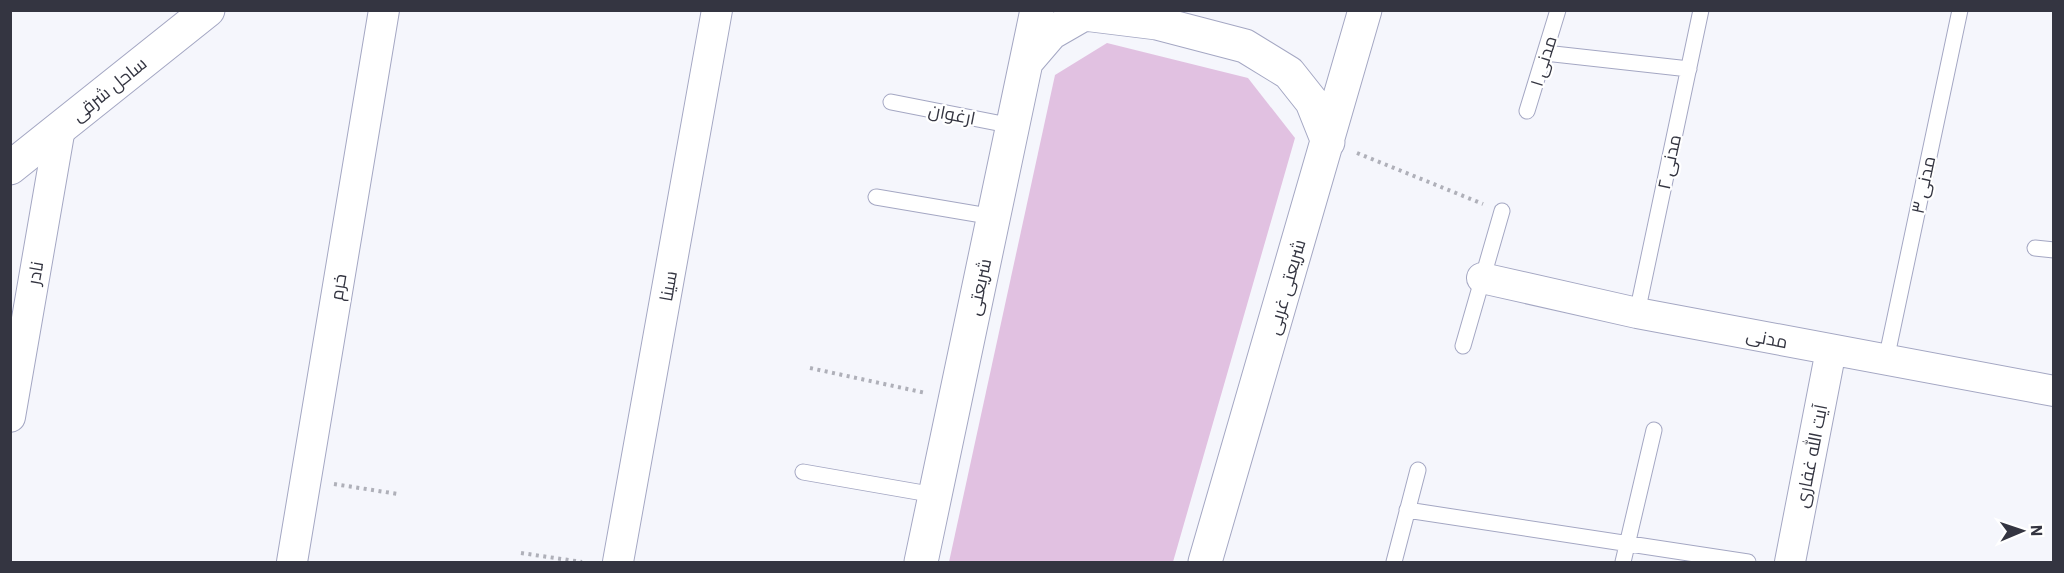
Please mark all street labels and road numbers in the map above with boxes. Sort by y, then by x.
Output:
street label: مدنی ۱ [1524,33,1562,89]
street label: ساحل شرقی [67,52,151,126]
street label: ارغوان [927,98,977,130]
street label: مدنی ۲ [1652,132,1686,192]
street label: مدنی ۳ [1906,154,1940,216]
street label: شریعتی غربی [1261,237,1311,337]
street label: شریعتی [962,257,996,317]
street label: نادر [21,259,48,288]
street label: سینا [654,269,682,303]
street label: خرم [325,272,352,302]
street label: مدنی [1744,323,1790,353]
street label: آیت الله غفاری [1790,402,1832,510]

